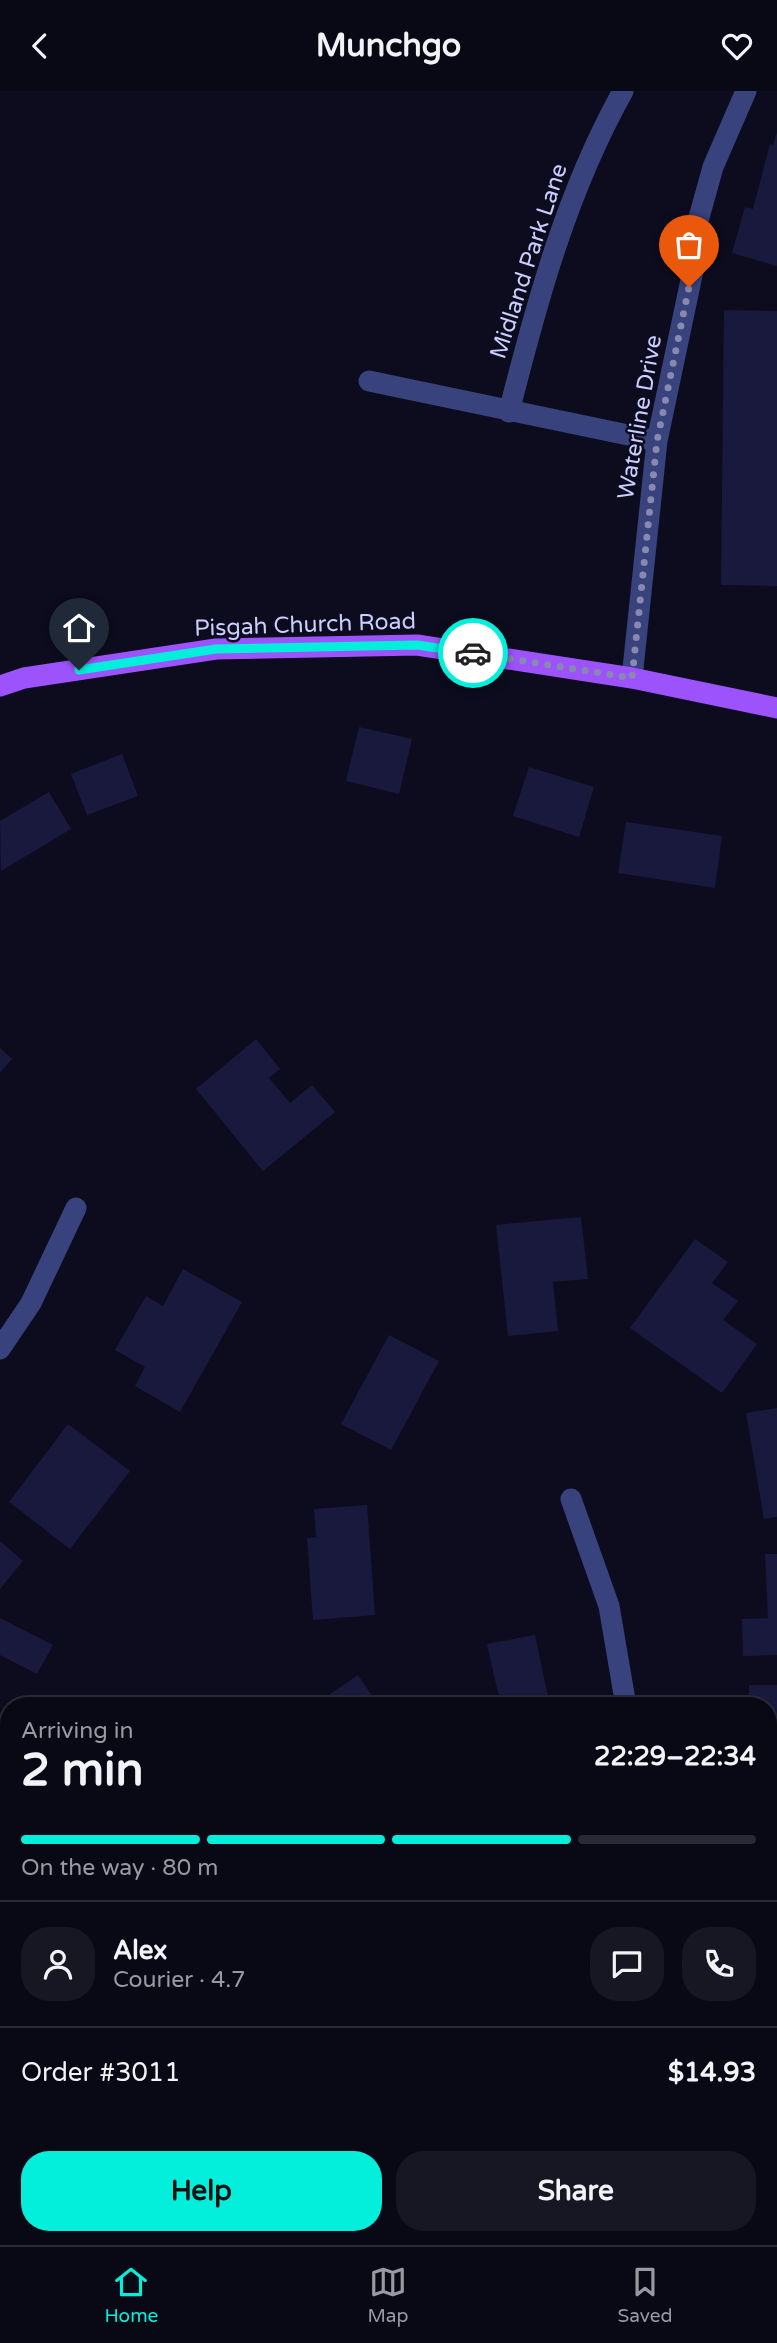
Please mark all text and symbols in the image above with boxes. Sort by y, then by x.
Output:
icon: back [21,27,59,65]
text: Munchgo [316,27,461,65]
icon: heart [718,27,756,65]
street label: Midland Park Lane [484,160,574,363]
pin [659,215,719,287]
icon: bag [670,226,708,264]
street label: Waterline Drive [612,333,668,502]
pin [49,598,109,670]
street label: Pisgah Church Road [194,607,416,643]
icon: home [60,609,98,647]
courier [438,618,508,688]
icon: car [454,634,492,672]
text: Arriving in [21,1717,134,1745]
text: 22:29–22:34 [594,1741,756,1772]
text: 2 min [21,1743,144,1798]
text: On the way · 80 m [21,1854,218,1882]
button: person [21,1927,95,2001]
button: chat [590,1927,664,2001]
button: phone [682,1927,756,2001]
text: Alex [113,1935,167,1966]
text: Courier · 4.7 [113,1966,246,1994]
text: Order #3011 [21,2057,181,2088]
text: $14.93 [668,2057,756,2088]
button: Help [21,2151,382,2231]
button: Share [396,2151,756,2231]
tab: Home [105,2263,158,2327]
tab: Map [367,2263,408,2327]
tab: Saved [618,2263,672,2327]

